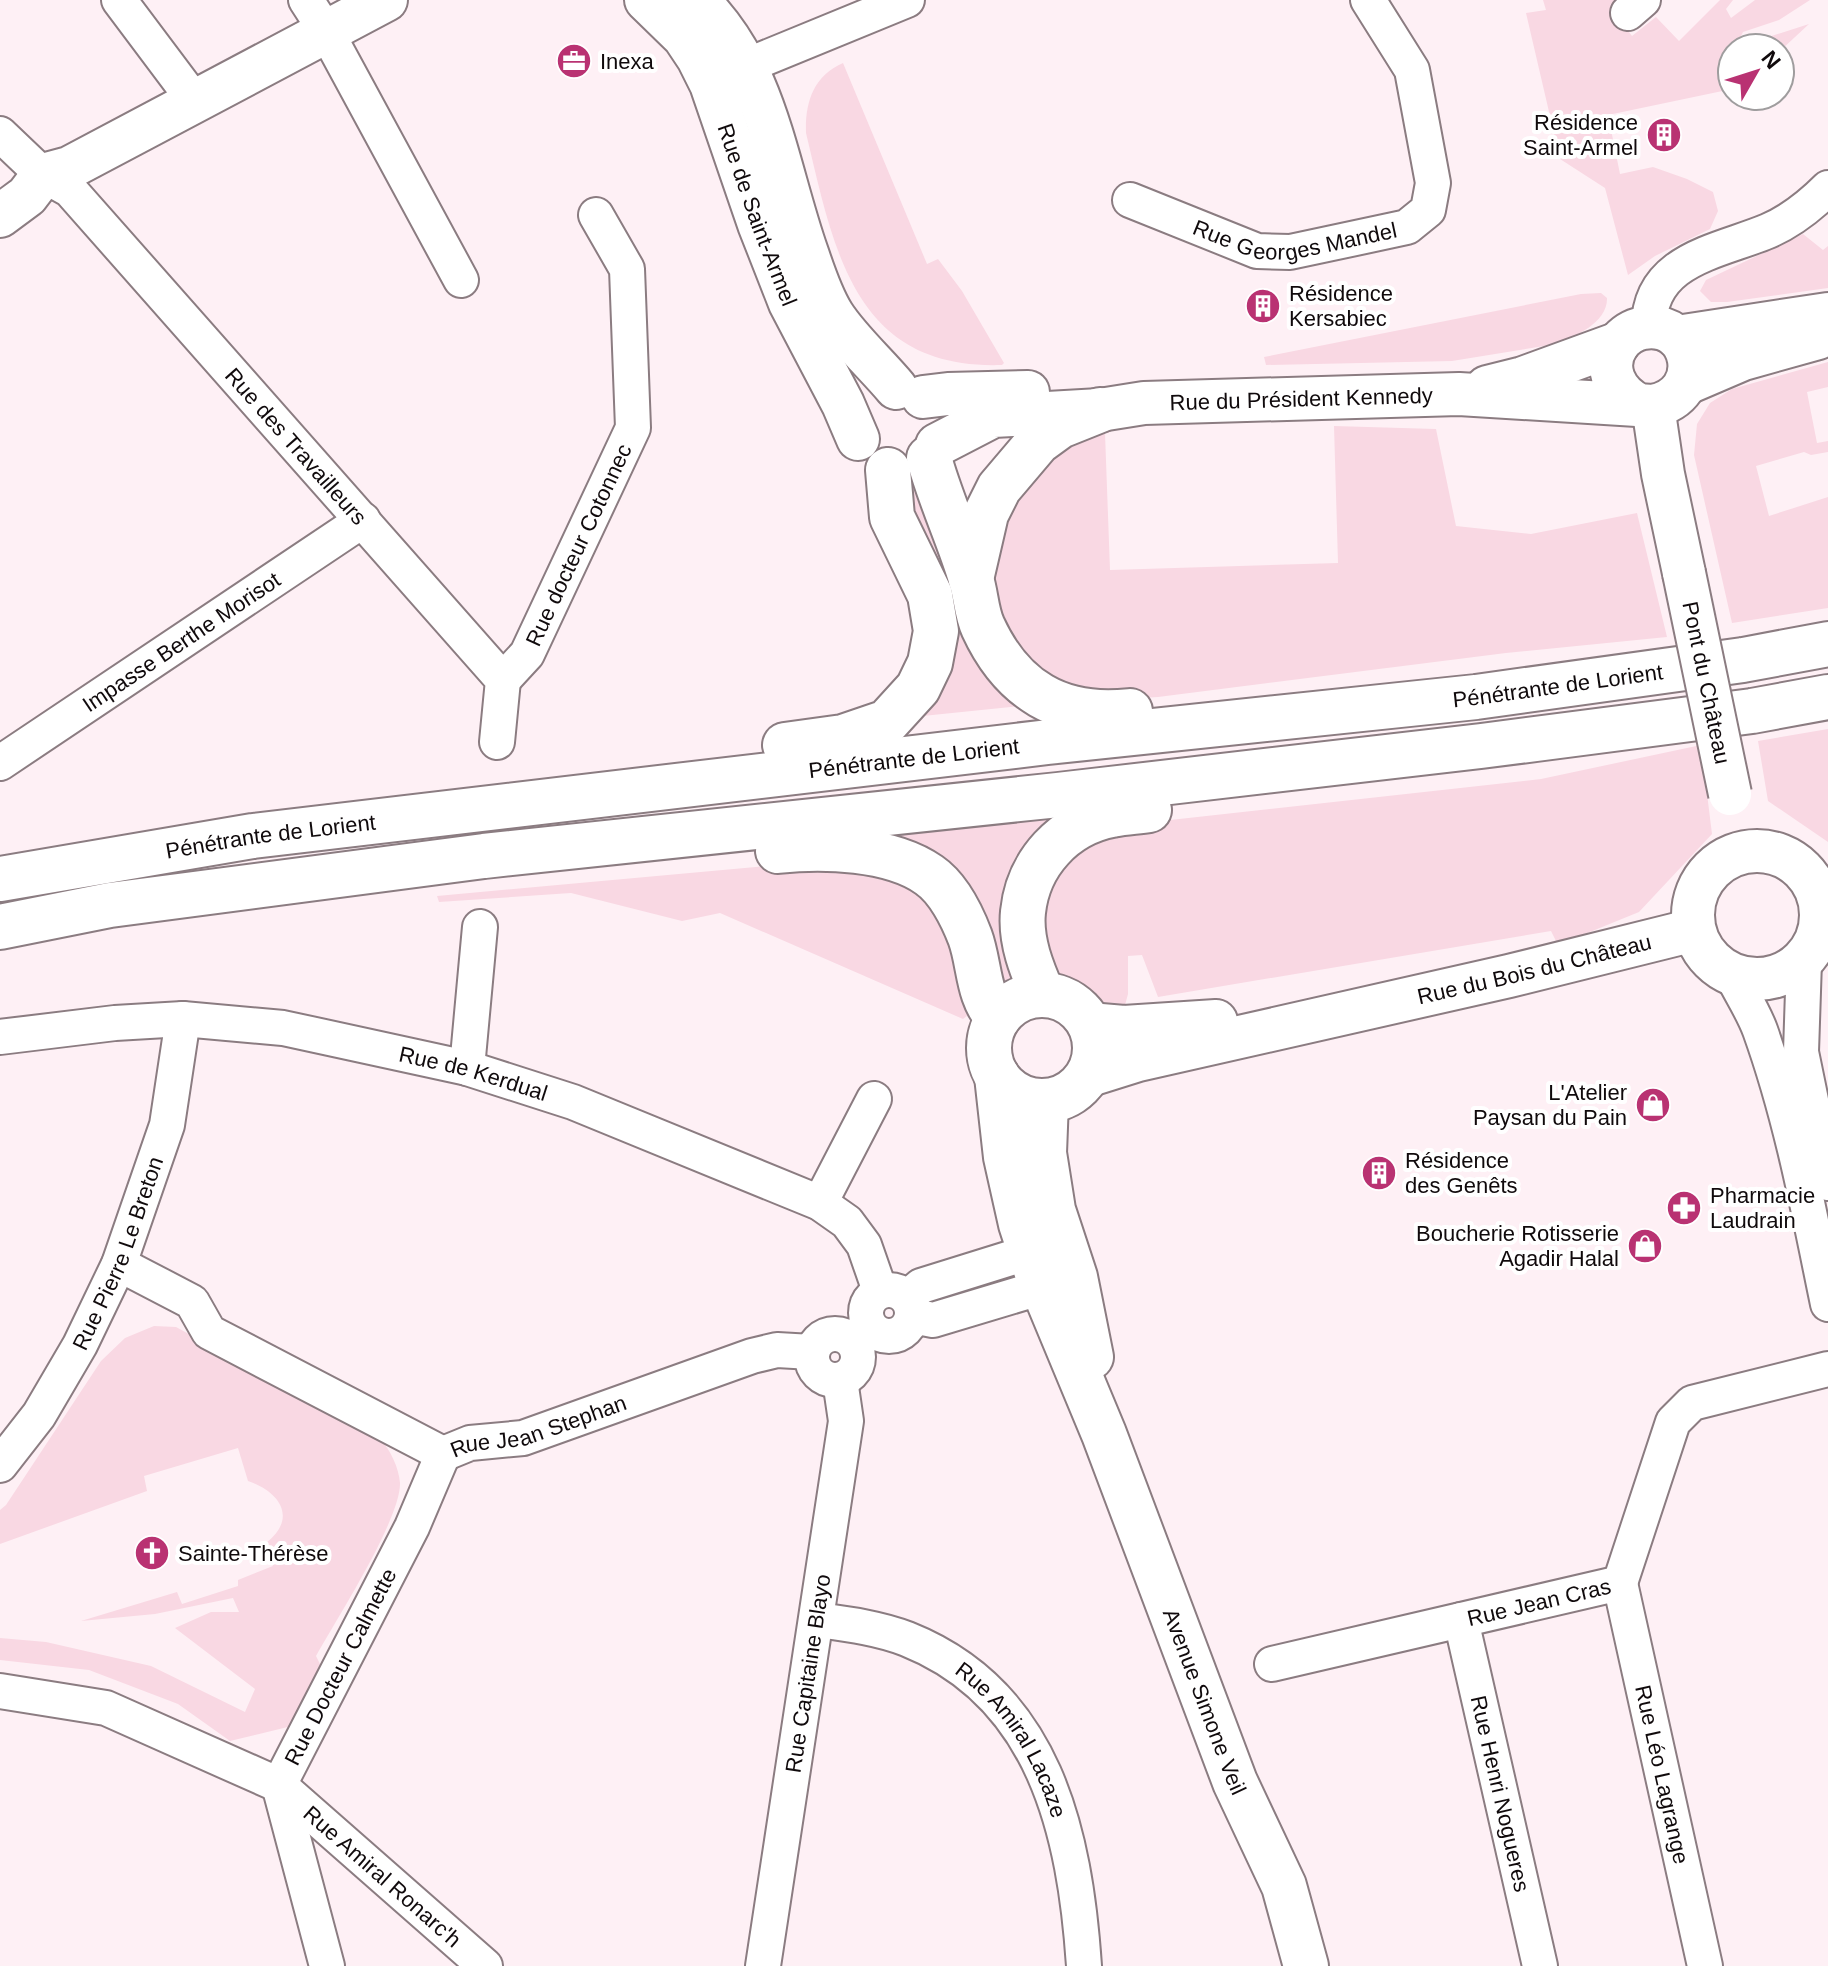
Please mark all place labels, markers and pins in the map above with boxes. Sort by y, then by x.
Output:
office icon: Inexa [555,42,593,80]
place label: Inexa [600,49,655,74]
place label: Résidence Saint-Armel [1523,110,1638,160]
building icon: Résidence Saint-Armel [1645,116,1683,154]
place label: Résidence Kersabiec [1289,281,1393,331]
building icon: Résidence Kersabiec [1244,287,1282,325]
place label: L'Atelier Paysan du Pain [1473,1080,1627,1130]
shop icon: L'Atelier Paysan du Pain [1634,1086,1672,1124]
place label: Résidence des Genêts [1405,1148,1518,1198]
building icon: Résidence des Genêts [1360,1154,1398,1192]
place label: Pharmacie Laudrain [1710,1183,1815,1233]
pharmacy icon: Pharmacie Laudrain [1665,1189,1703,1227]
place label: Boucherie Rotisserie Agadir Halal [1416,1221,1619,1271]
shop icon: Boucherie Rotisserie Agadir Halal [1626,1227,1664,1265]
church icon: Sainte-Thérèse [133,1534,171,1572]
place label: Sainte-Thérèse [178,1541,328,1566]

